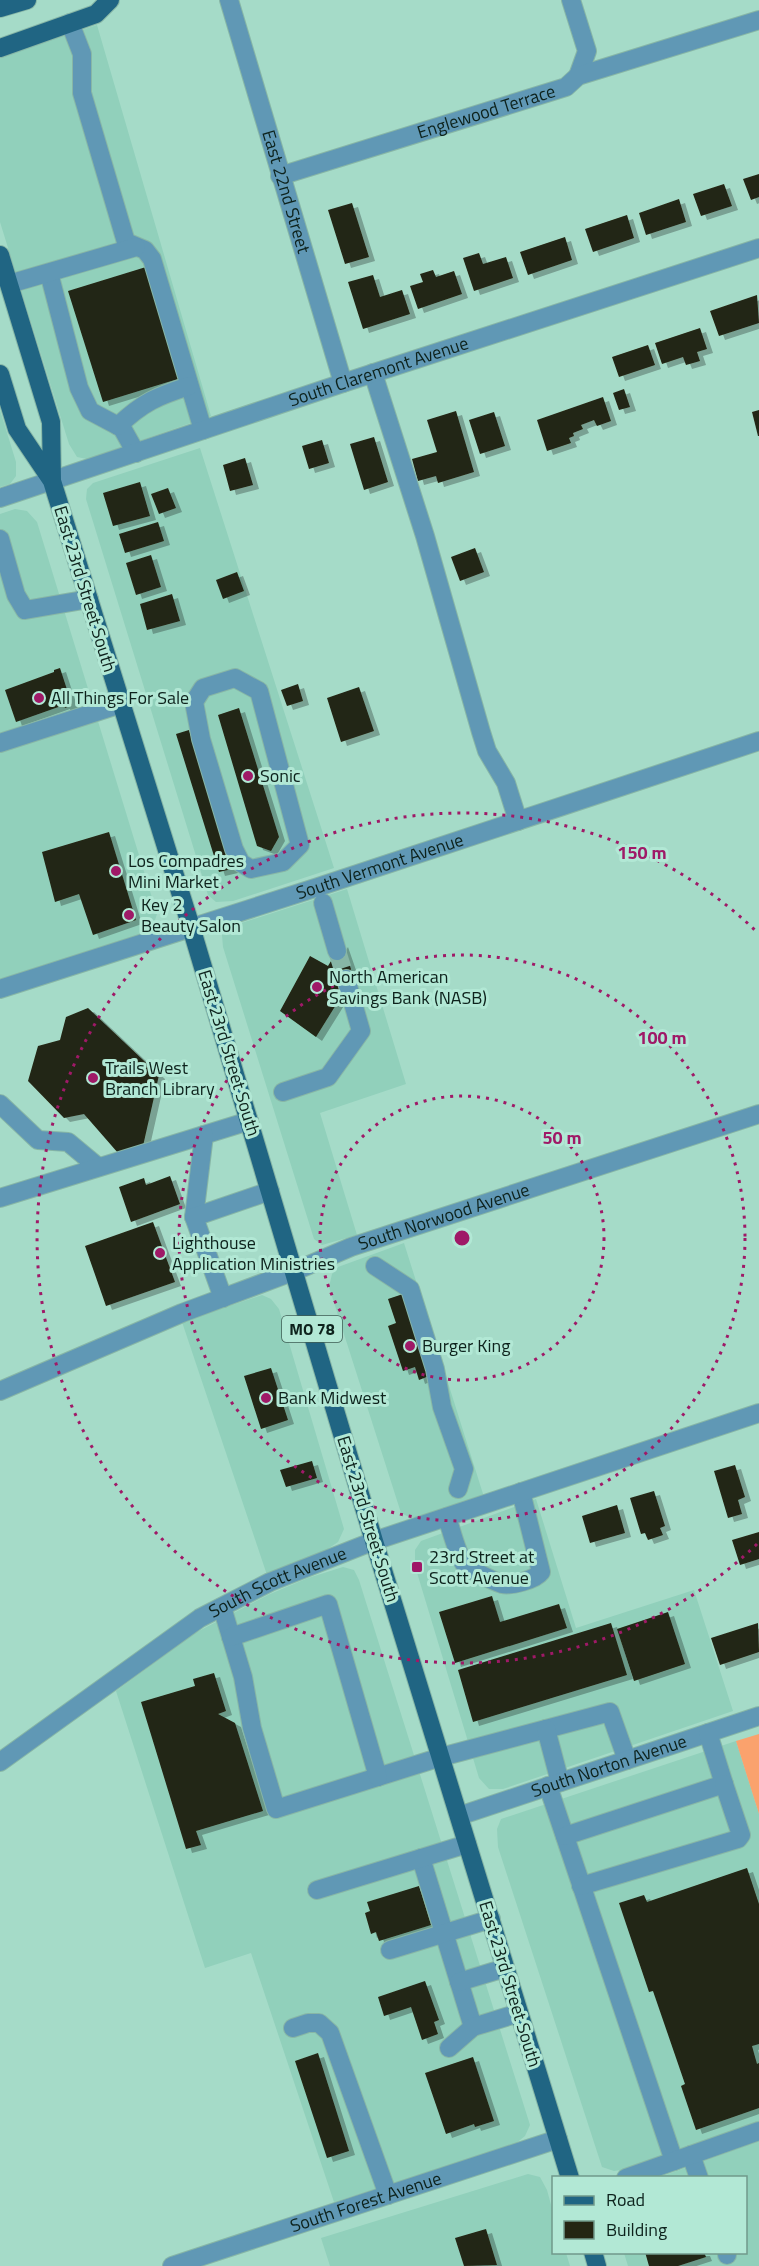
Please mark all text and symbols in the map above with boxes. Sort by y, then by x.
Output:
street label: Englewood Terrace [414,77,559,146]
street label: East 22nd Street [255,127,318,257]
street label: South Claremont Avenue [285,329,472,413]
street label: East 23rd Street South [47,502,124,675]
place label: All Things For Sale [51,684,189,711]
marker: All Things For Sale [32,691,46,705]
place label: Sonic [260,762,301,789]
marker: Sonic [241,769,255,783]
street label: South Vermont Avenue [292,826,467,906]
text: 150 m [617,839,667,866]
place label: Los Compadres Mini Market [128,847,244,895]
marker: Los Compadres Mini Market [109,864,123,878]
place label: Key 2 Beauty Salon [141,891,241,939]
marker: Key 2 Beauty Salon [122,908,136,922]
place label: North American Savings Bank (NASB) [329,963,487,1011]
street label: East 23rd Street South [191,966,268,1139]
marker: North American Savings Bank (NASB) [310,980,324,994]
text: 100 m [637,1024,687,1051]
place label: Trails West Branch Library [105,1054,215,1102]
marker: Trails West Branch Library [86,1071,100,1085]
text: 50 m [542,1124,582,1151]
street label: South Norwood Avenue [354,1176,533,1257]
centre of rings [452,1228,472,1248]
place label: Lighthouse Application Ministries [172,1229,335,1277]
marker: Lighthouse Application Ministries [153,1246,167,1260]
road number: MO 78 [282,1316,342,1342]
place label: Burger King [422,1332,510,1359]
marker: Burger King [403,1339,417,1353]
place label: Bank Midwest [278,1384,387,1411]
marker: Bank Midwest [259,1391,273,1405]
street label: East 23rd Street South [330,1432,407,1605]
street label: South Scott Avenue [204,1539,350,1624]
place label: 23rd Street at Scott Avenue [429,1543,535,1591]
marker: 23rd Street at Scott Avenue [410,1560,424,1574]
street label: South Norton Avenue [527,1727,690,1804]
street label: East 23rd Street South [472,1897,549,2070]
street label: South Forest Avenue [287,2164,445,2239]
legend [552,2176,747,2254]
text: Road [606,2186,645,2213]
text: Building [606,2216,667,2243]

